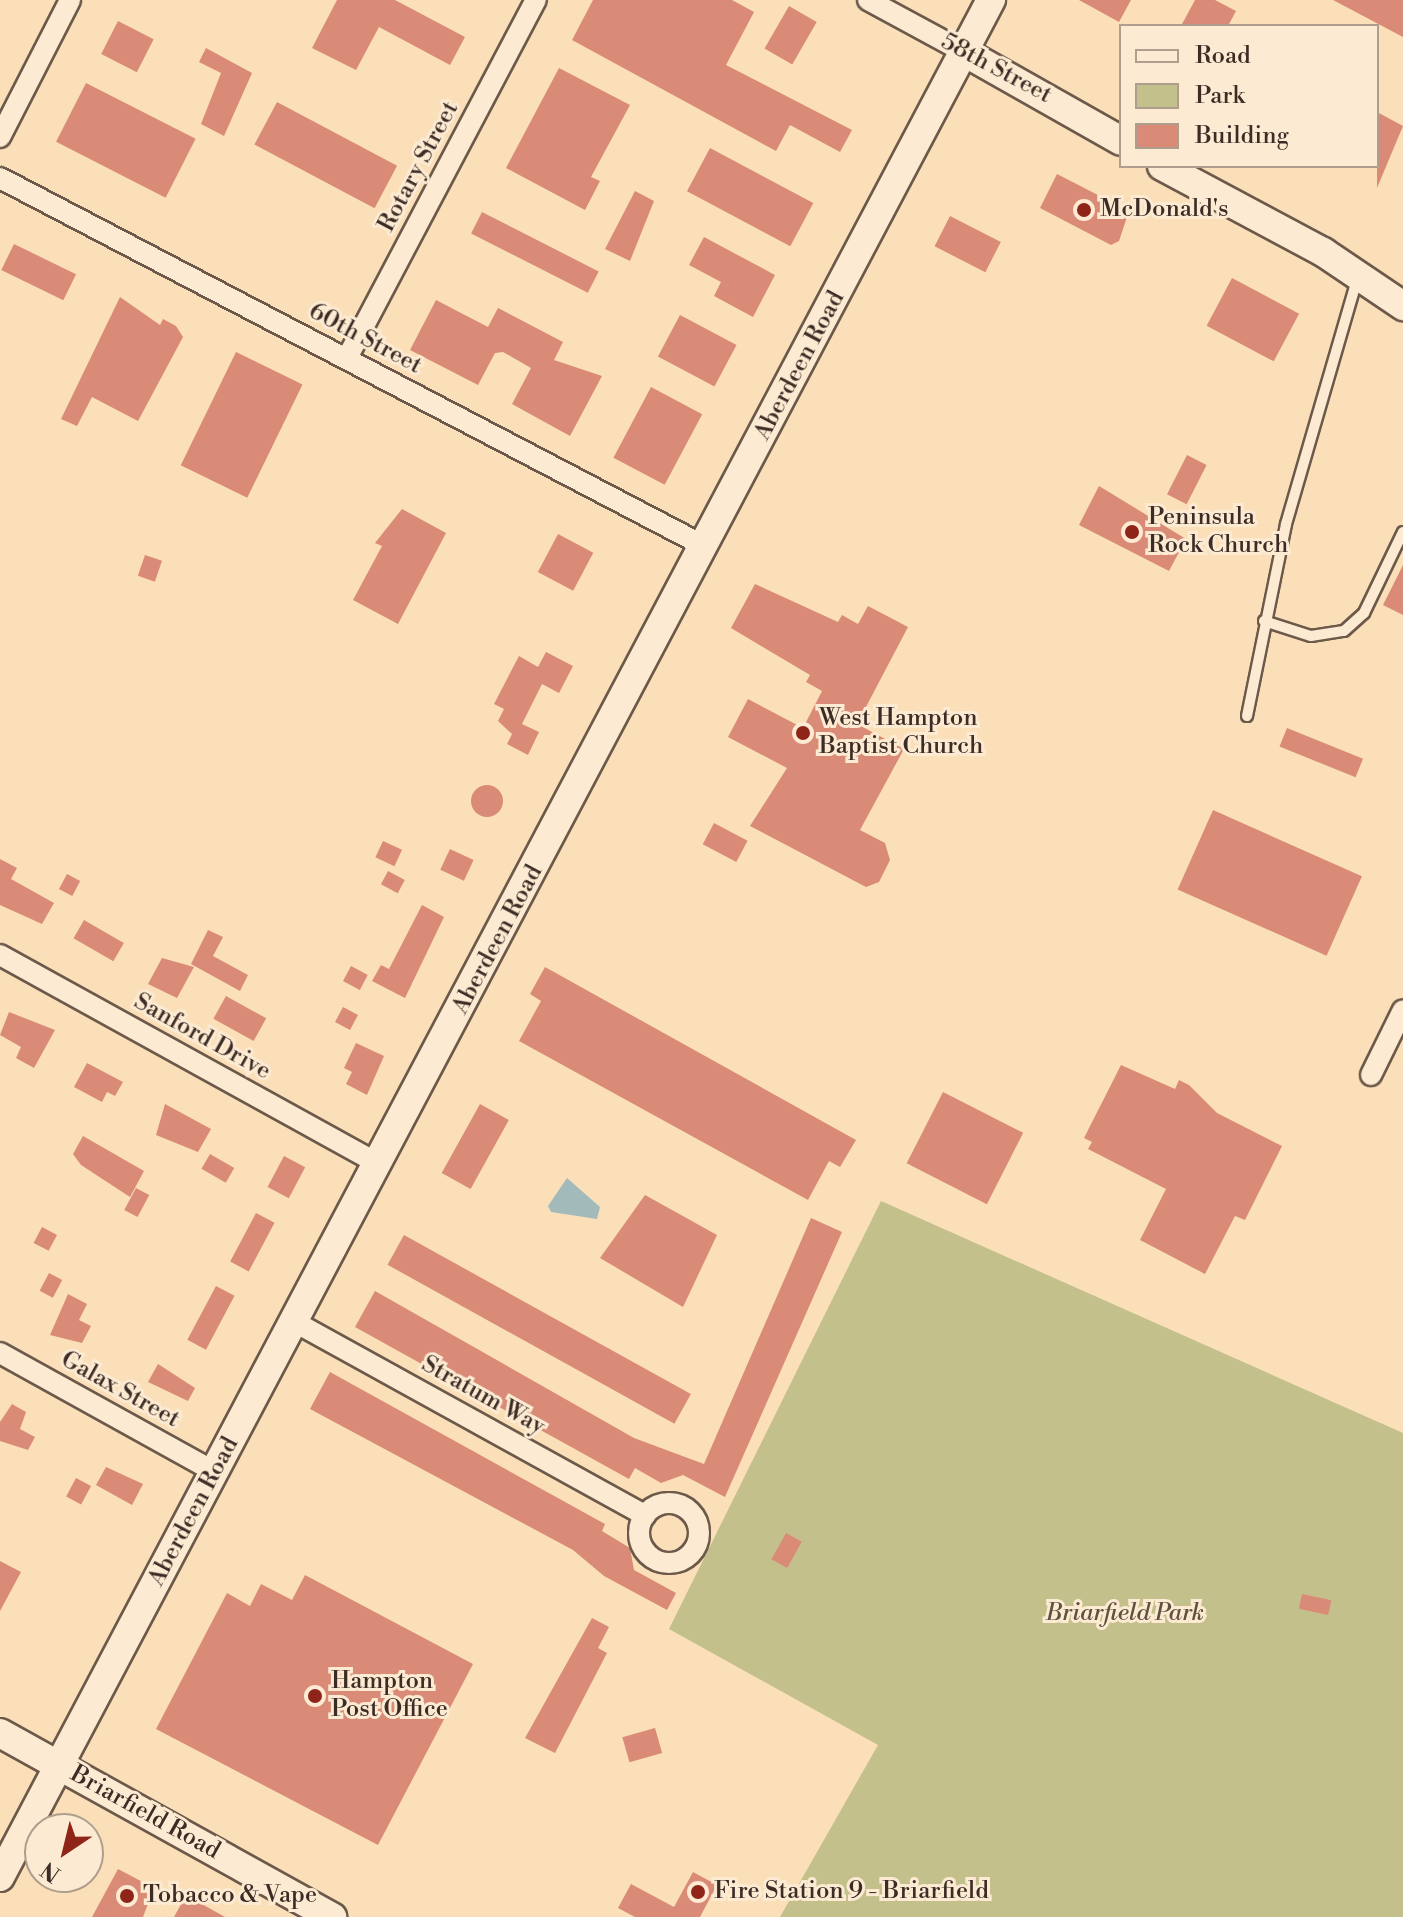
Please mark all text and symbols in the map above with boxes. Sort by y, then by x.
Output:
legend [1119,24,1379,168]
street label: 58th Street [936,28,1056,110]
text: Road [1195,41,1251,71]
text: Park [1195,81,1245,111]
street label: Rotary Street [373,97,465,237]
text: Building [1195,121,1289,151]
place label: McDonald's [1100,196,1229,224]
marker: McDonald's [1075,201,1093,219]
street label: Aberdeen Road [749,286,851,446]
street label: 60th Street [304,297,426,381]
place label: Peninsula Rock Church [1148,504,1288,560]
marker: Peninsula Rock Church [1123,523,1141,541]
place label: West Hampton Baptist Church [819,705,983,761]
marker: West Hampton Baptist Church [794,724,812,742]
street label: Aberdeen Road [447,860,549,1020]
street label: Sanford Drive [129,988,275,1086]
street label: Galax Street [56,1346,184,1434]
street label: Stratum Way [416,1350,550,1442]
street label: Aberdeen Road [143,1432,245,1592]
park label: Briarfield Park [1046,1600,1204,1628]
place label: Hampton Post Office [331,1668,448,1724]
marker: Hampton Post Office [306,1687,324,1705]
street label: Briarfield Road [65,1760,225,1866]
north arrow [24,1813,104,1893]
text: N [36,1855,66,1887]
place label: Fire Station 9 - Briarfield [714,1878,989,1906]
place label: Tobacco & Vape [143,1882,317,1910]
marker: Fire Station 9 - Briarfield [689,1883,707,1901]
marker: Tobacco & Vape [118,1887,136,1905]

